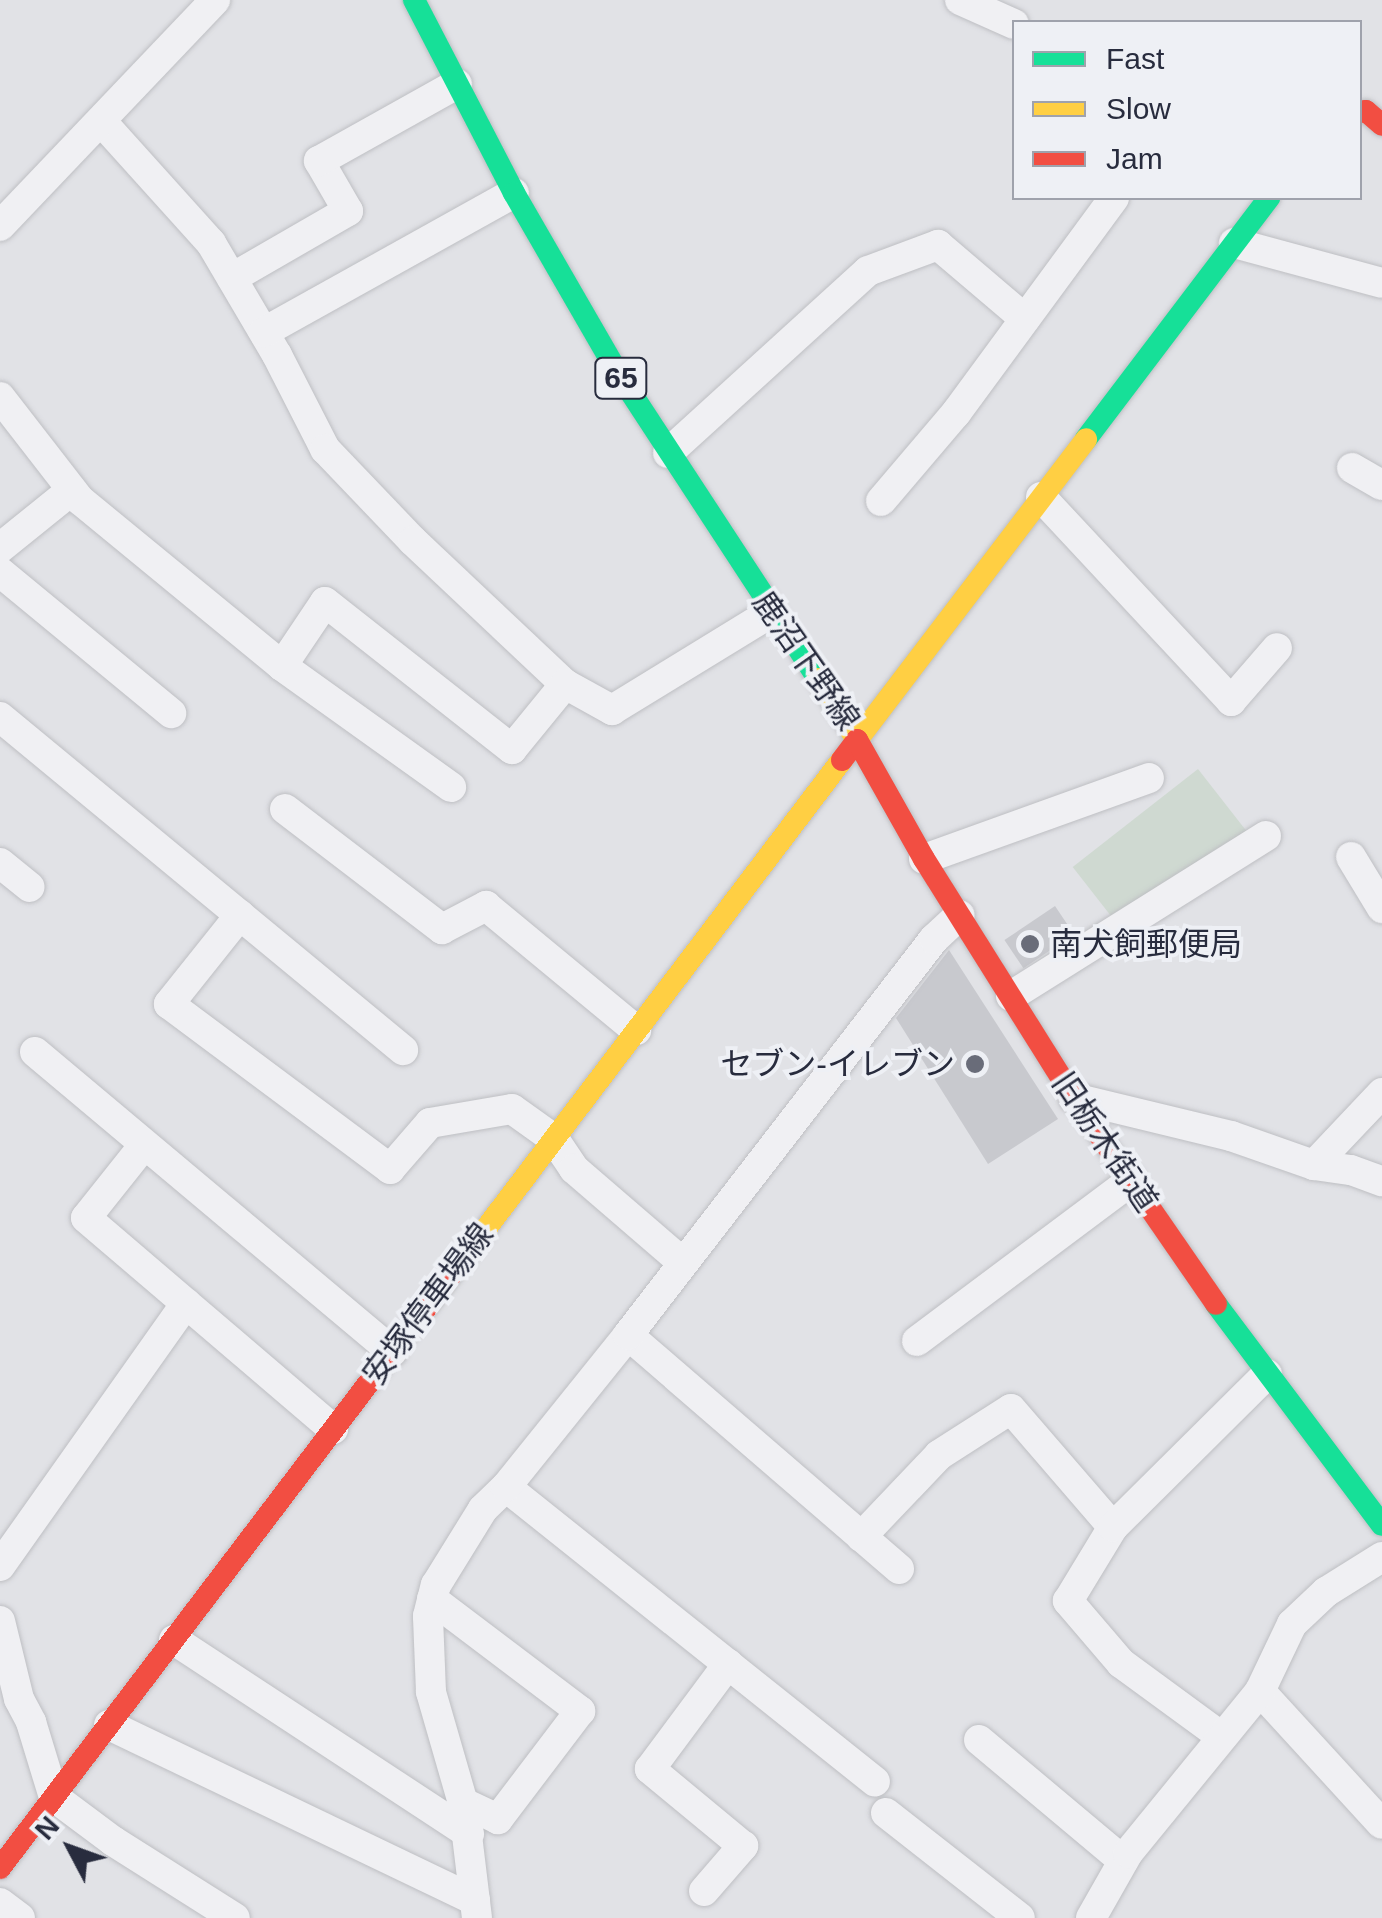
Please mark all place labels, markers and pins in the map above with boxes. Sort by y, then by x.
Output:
place label: 南犬飼郵便局 [1050,925,1242,963]
marker: 南犬飼郵便局 [1019,933,1041,955]
place label: セブン-イレブン [720,1045,955,1083]
marker: セブン-イレブン [964,1053,986,1075]

